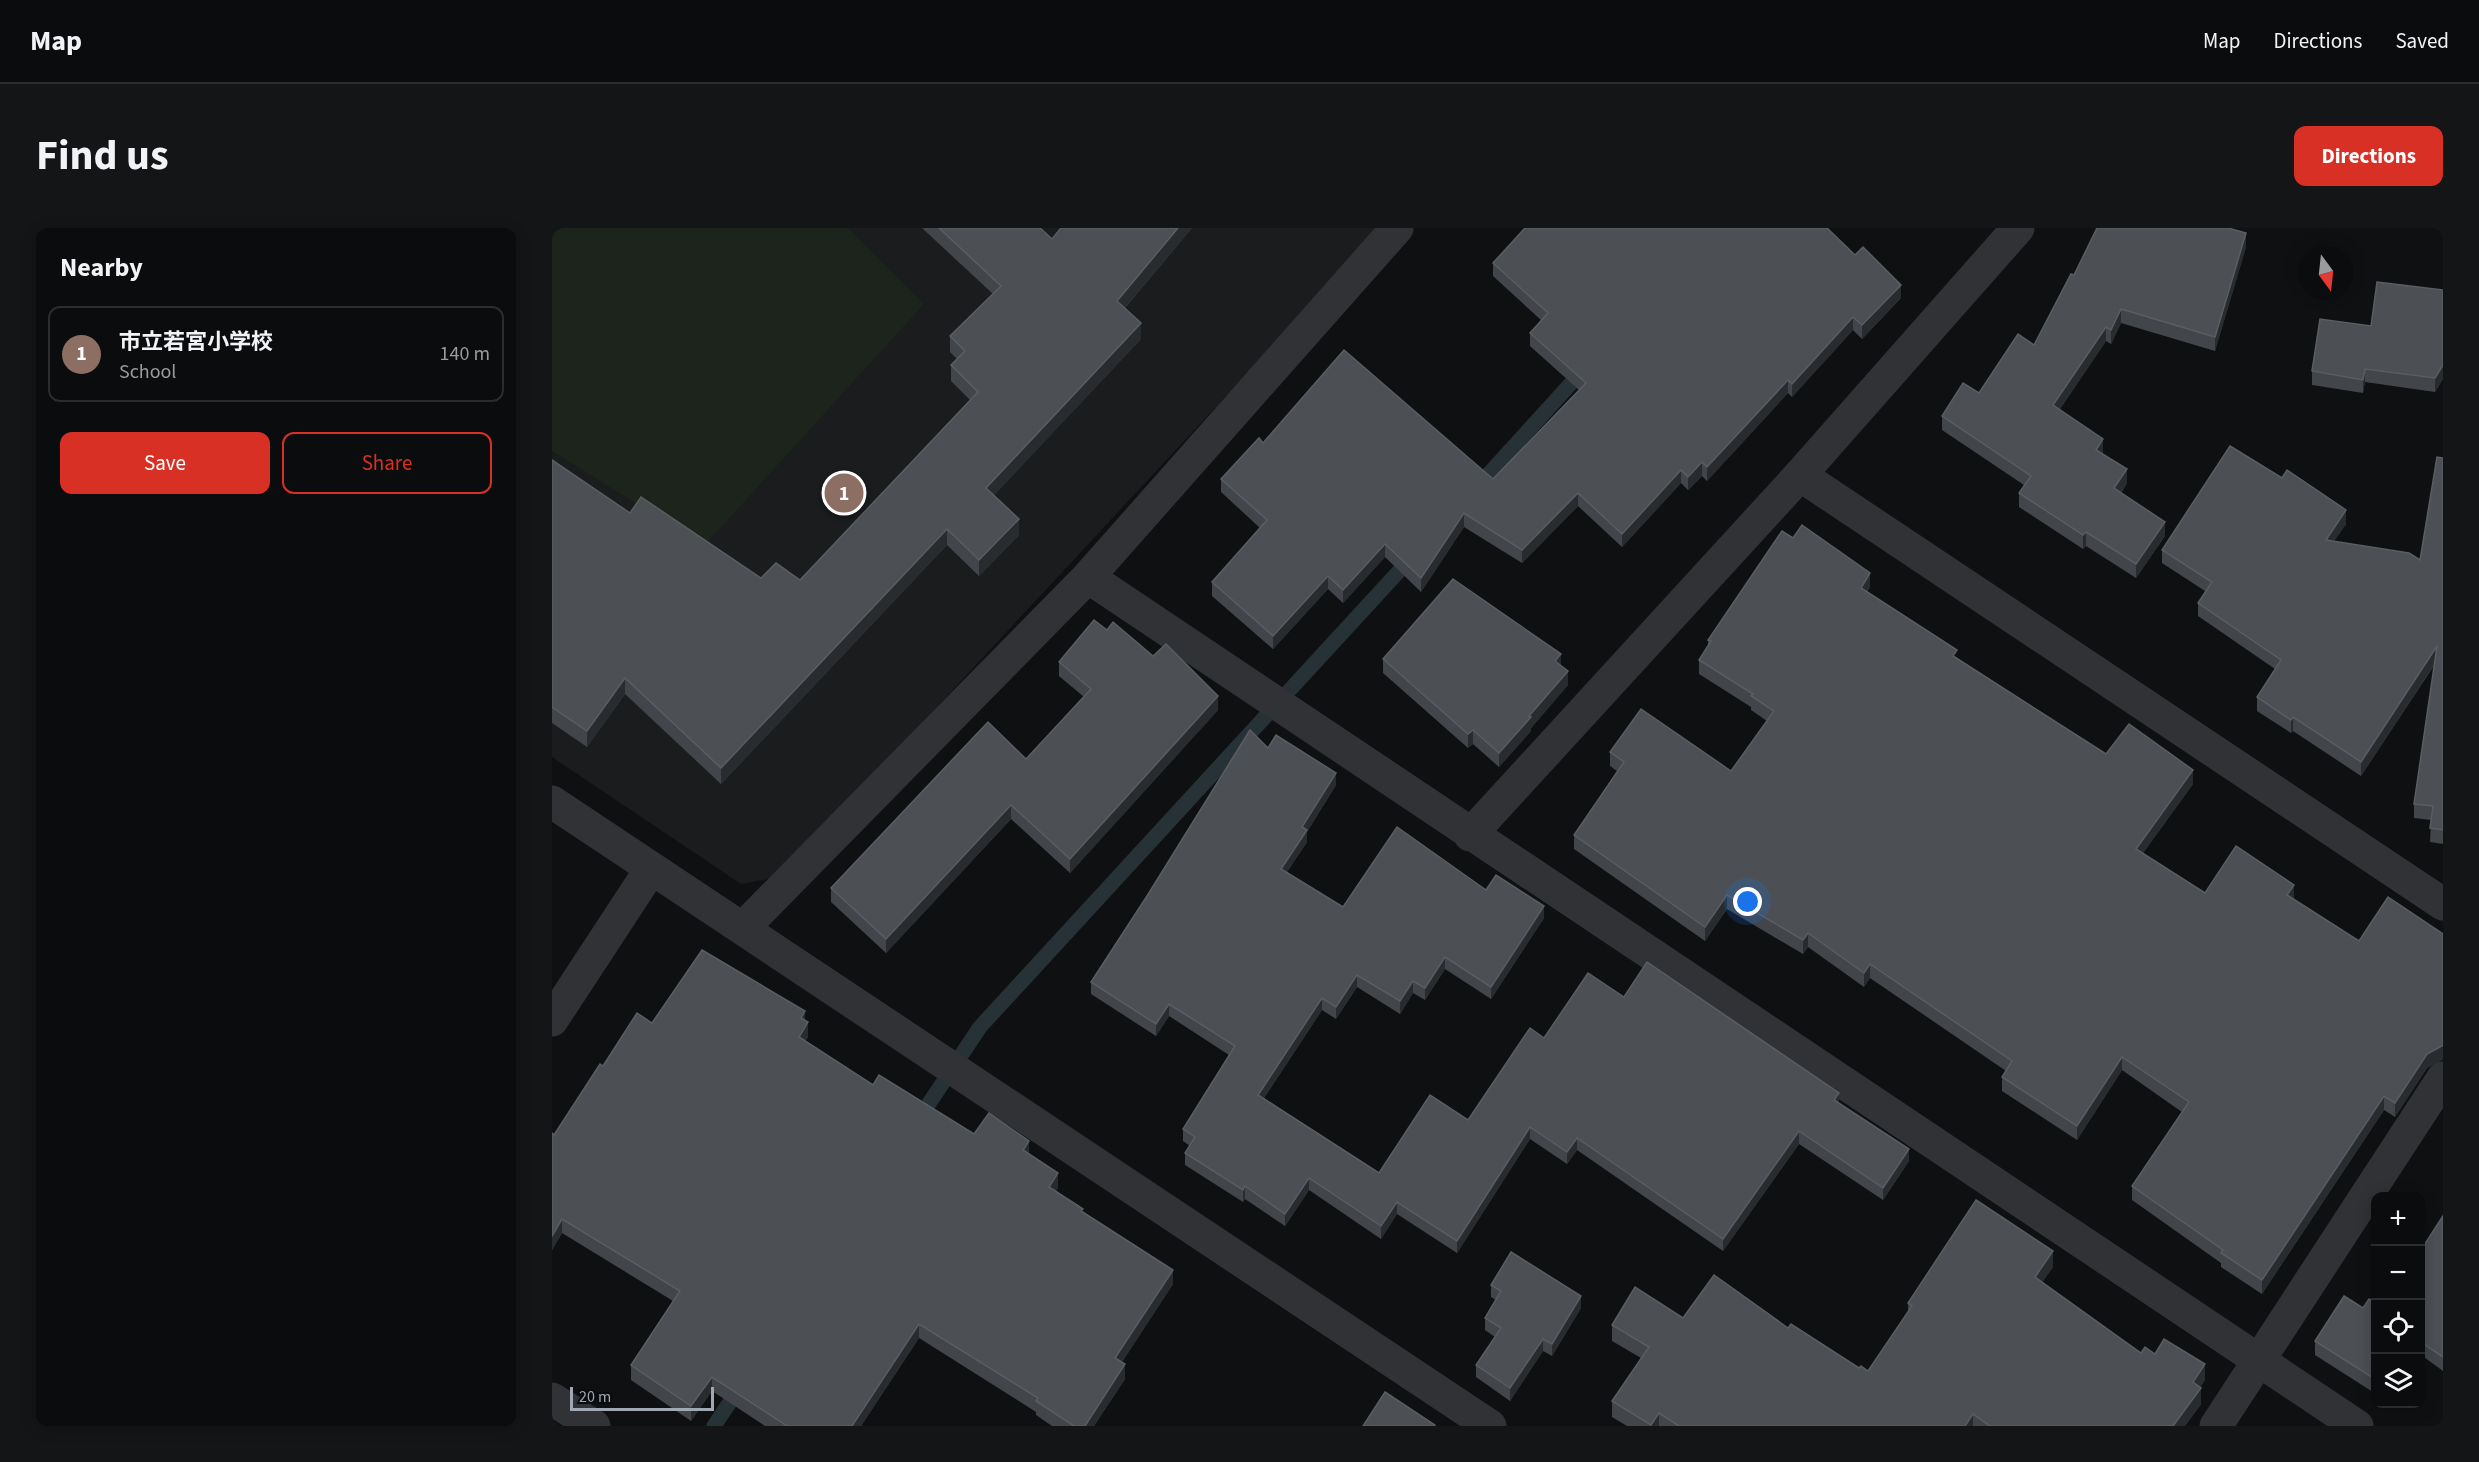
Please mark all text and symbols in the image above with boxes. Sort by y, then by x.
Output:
text: Map [30,21,82,61]
text: Map [2203,26,2241,56]
text: Directions [2274,26,2362,56]
text: Saved [2395,26,2449,56]
text: Find us [36,126,169,186]
button: Directions [2294,126,2443,186]
north arrow [2299,246,2353,300]
text: Nearby [60,249,143,286]
text: 市立若宮小学校 [119,326,273,358]
text: 1 [76,340,87,368]
text: 140 m [440,340,490,368]
text: School [119,358,176,386]
button: Save [60,432,270,494]
button: Share [282,432,492,494]
pin: 1 [824,470,864,516]
your location [1733,887,1762,916]
map controls [2371,1192,2425,1408]
button: + [2371,1192,2425,1246]
button: − [2371,1246,2425,1300]
button: locate [2371,1300,2425,1354]
button: layers [2371,1354,2425,1408]
scale bar [570,1384,714,1412]
text: 20 m [579,1386,611,1408]

